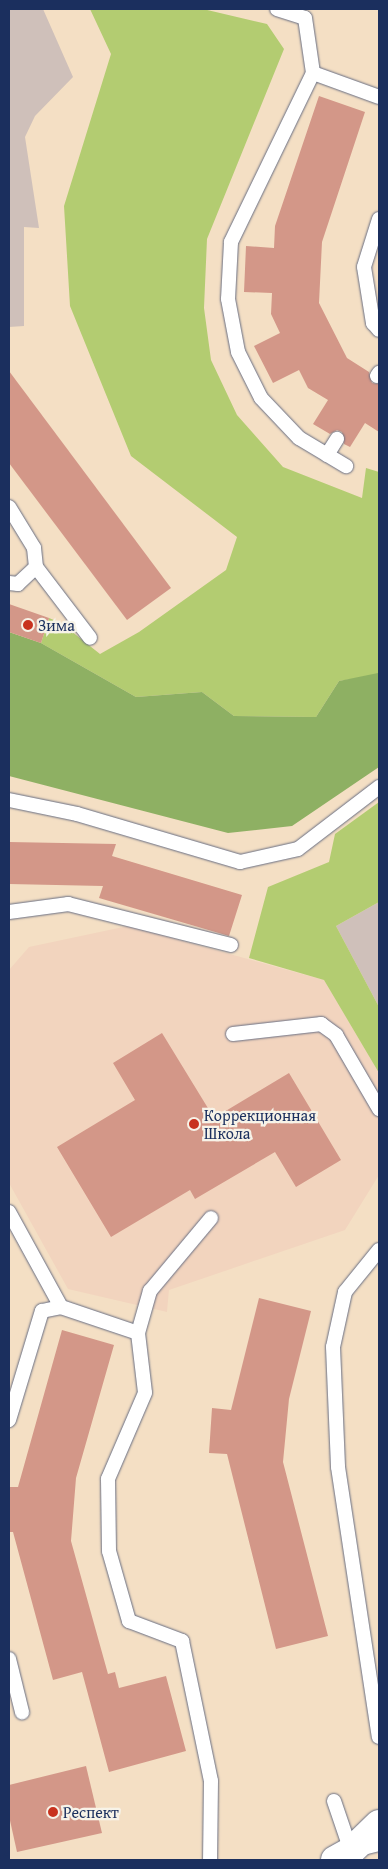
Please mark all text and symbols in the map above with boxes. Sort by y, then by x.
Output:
place label: Зима [38,615,75,635]
marker: Зима [22,619,34,631]
place label: Коррекционная Школа [204,1105,316,1143]
marker: Коррекционная Школа [188,1118,200,1130]
place label: Респект [63,1802,119,1822]
marker: Респект [47,1806,59,1818]

